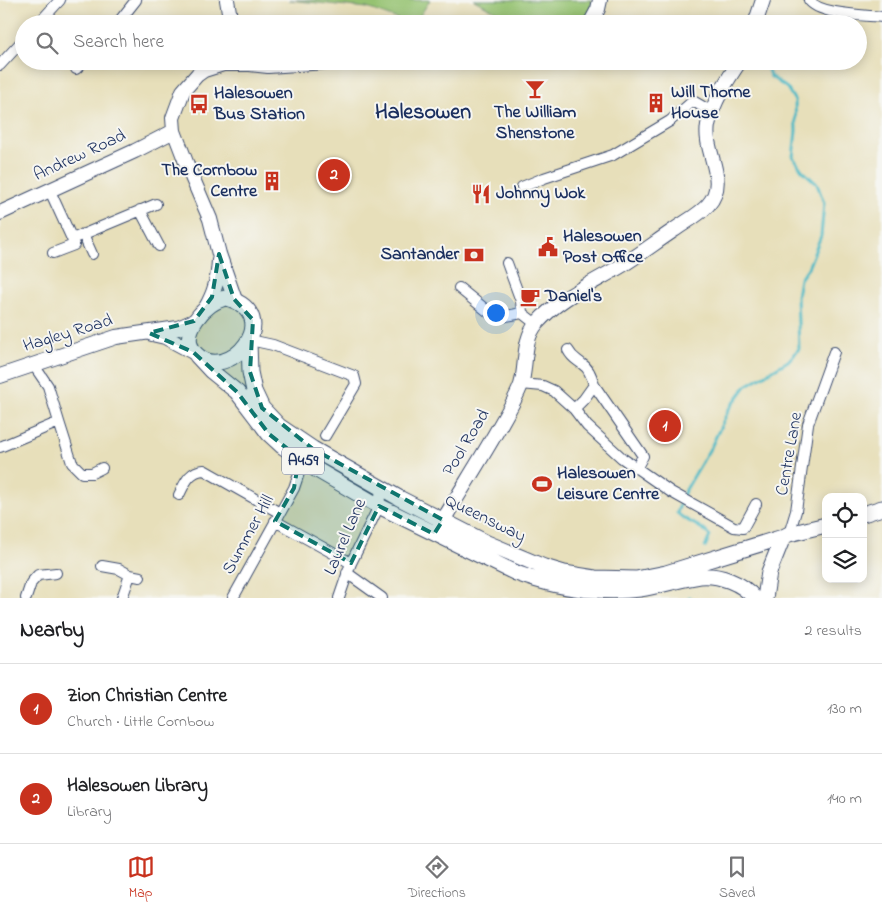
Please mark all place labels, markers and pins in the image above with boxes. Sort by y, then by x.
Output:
bar icon: The William Shenstone [524,78,546,100]
place label: Will Thorne House [671,80,751,127]
place label: Halesowen Bus Station [213,81,305,128]
building icon: Will Thorne House [645,92,667,114]
bus stop icon: Halesowen Bus Station [188,93,210,115]
place label: The William Shenstone [494,100,576,147]
pin: 2 [318,156,350,194]
place label: The Cornbow Centre [161,158,258,205]
building icon: The Cornbow Centre [261,170,283,192]
place label: Johnny Wok [496,181,586,208]
restaurant icon: Johnny Wok [470,183,492,205]
place label: Halesowen Post Office [563,224,644,271]
public building icon: Halesowen Post Office [537,236,559,258]
place label: Santander [380,242,459,268]
bank icon: Santander [463,244,485,266]
place label: Daniel's [544,284,602,310]
cafe icon: Daniel's [519,286,541,308]
pin: 1 [649,407,681,445]
place label: Halesowen Leisure Centre [557,461,660,508]
sports icon: Halesowen Leisure Centre [531,473,553,495]

